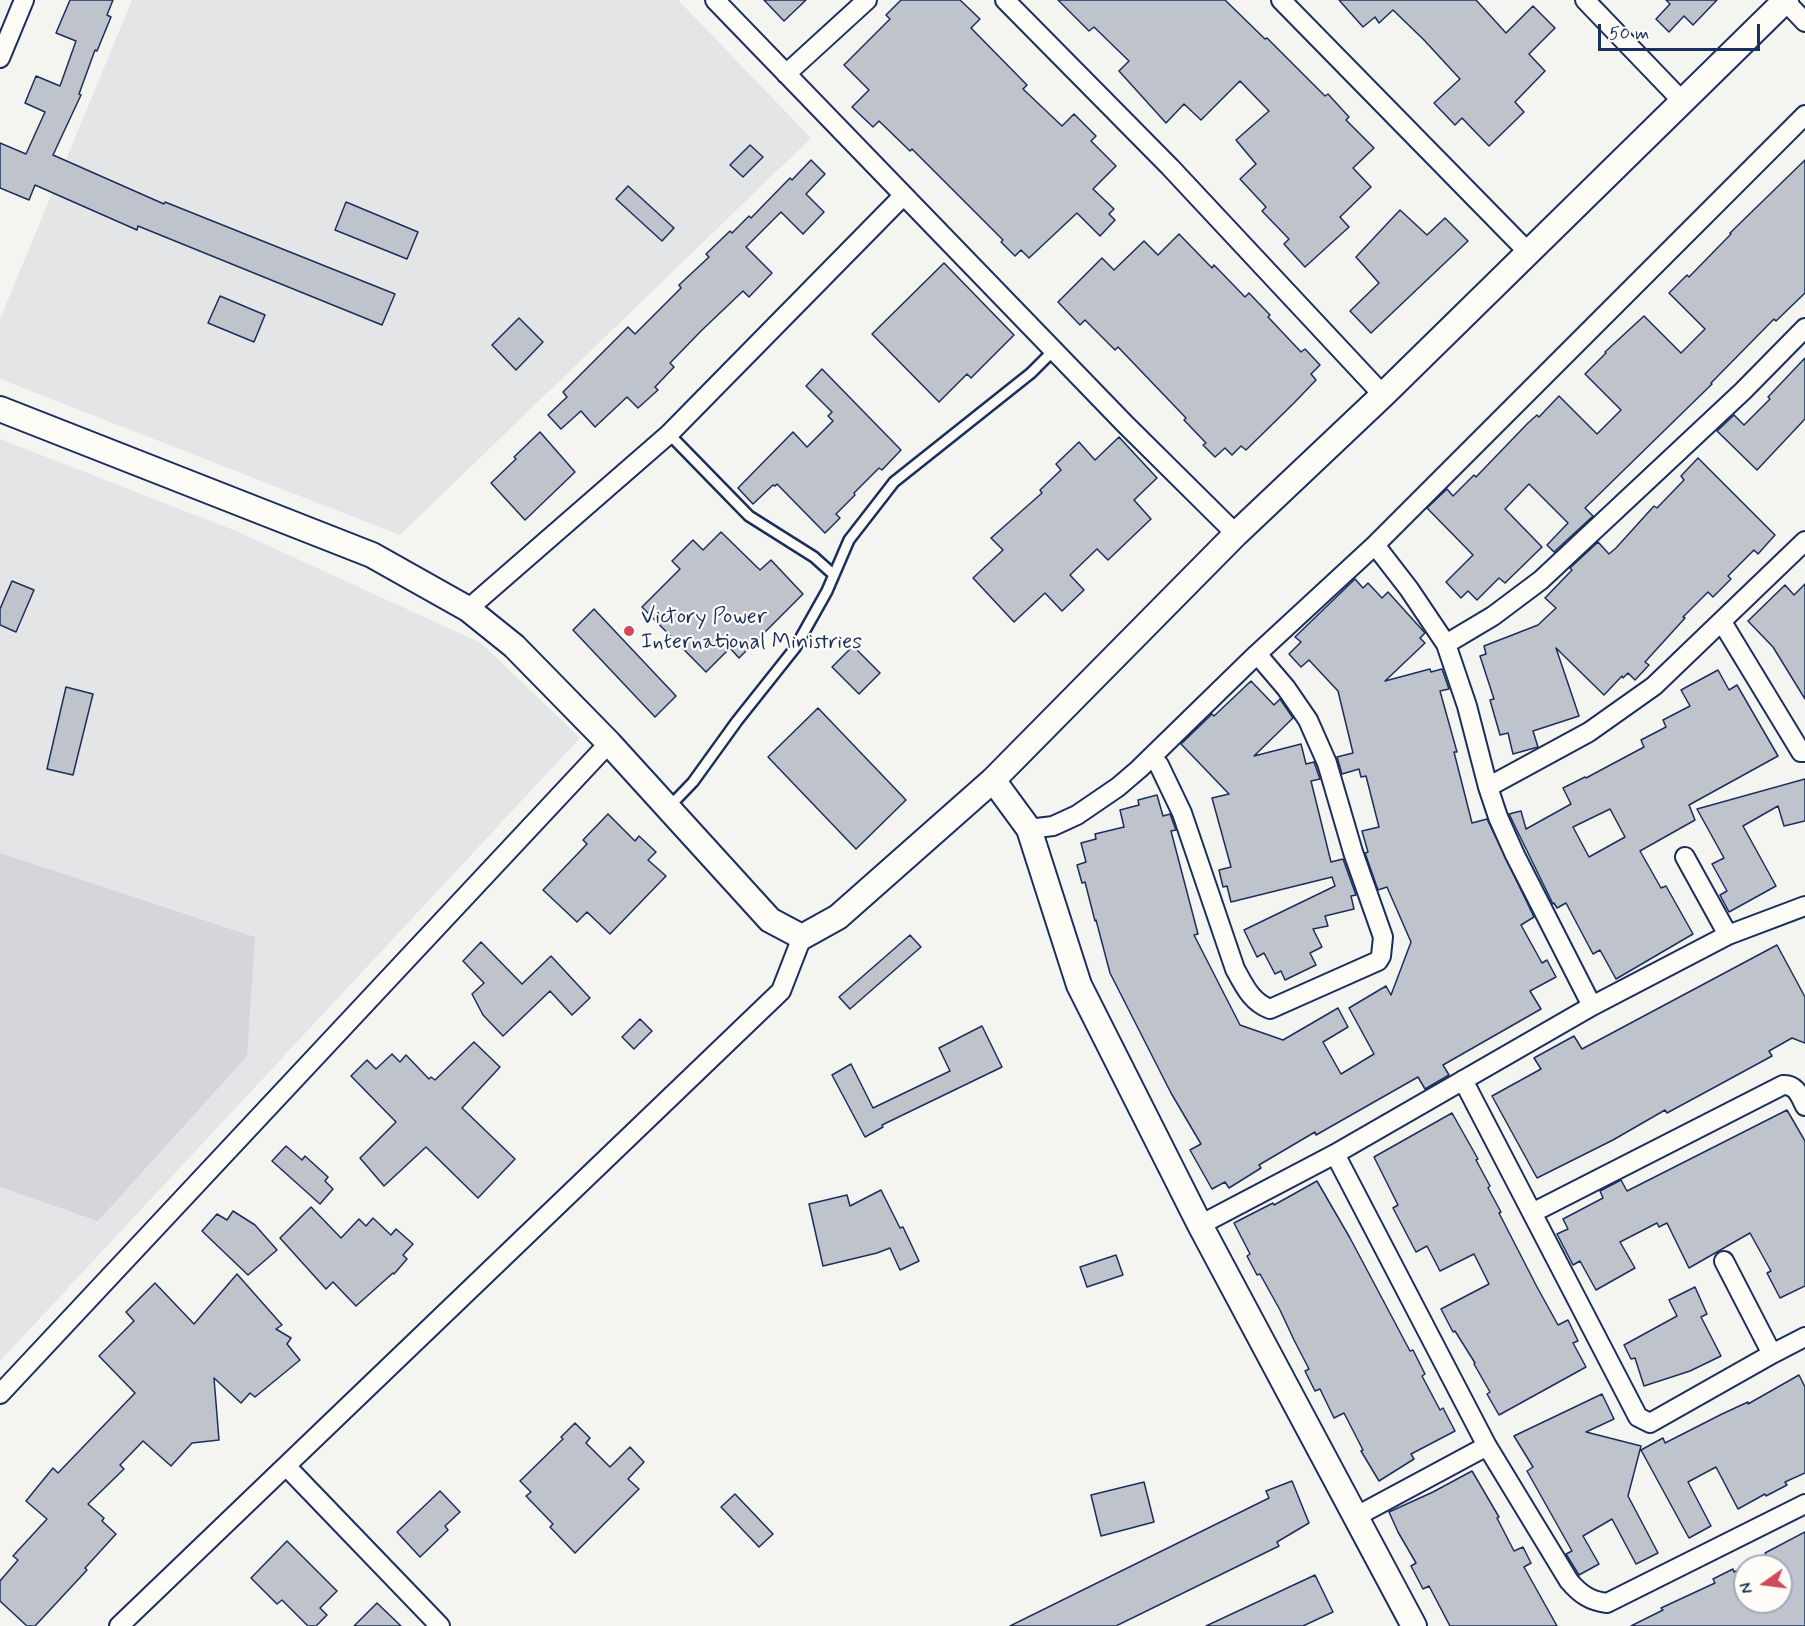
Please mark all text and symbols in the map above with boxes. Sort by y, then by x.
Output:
scale bar [1601,12,1763,50]
text: 50 m [1609,22,1649,46]
place label: Victory Power International Ministries [641,605,862,656]
marker: Victory Power International Ministries [622,624,636,638]
north arrow [1733,1554,1793,1614]
text: N [1736,1580,1758,1596]

